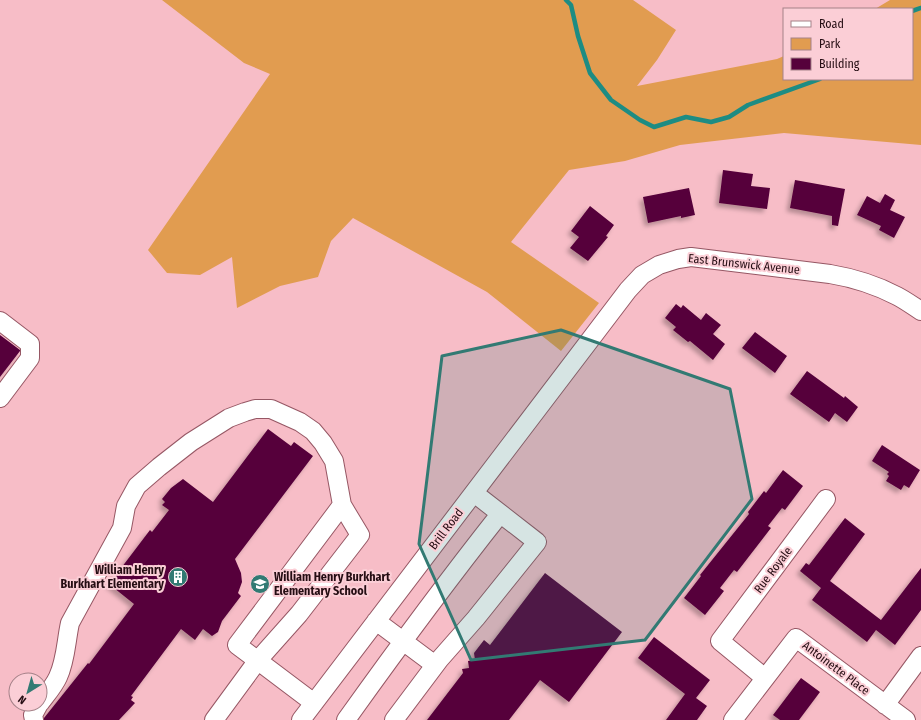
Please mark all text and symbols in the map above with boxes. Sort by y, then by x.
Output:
legend [783,8,913,80]
text: Road [819,17,844,31]
text: Park [819,37,841,51]
text: Building [819,57,860,71]
street label: East Brunswick Avenue [688,251,801,277]
street label: Brill Road [426,506,466,552]
street label: Rue Royale [751,544,795,596]
place label: William Henry Burkhart Elementary [61,563,164,591]
building icon: William Henry Burkhart Elementary [167,566,189,588]
place label: William Henry Burkhart Elementary School [274,570,391,598]
school or university icon: William Henry Burkhart Elementary School [249,573,271,595]
street label: Antoinette Place [800,638,872,698]
north arrow [8,672,48,712]
text: N [16,692,29,707]

